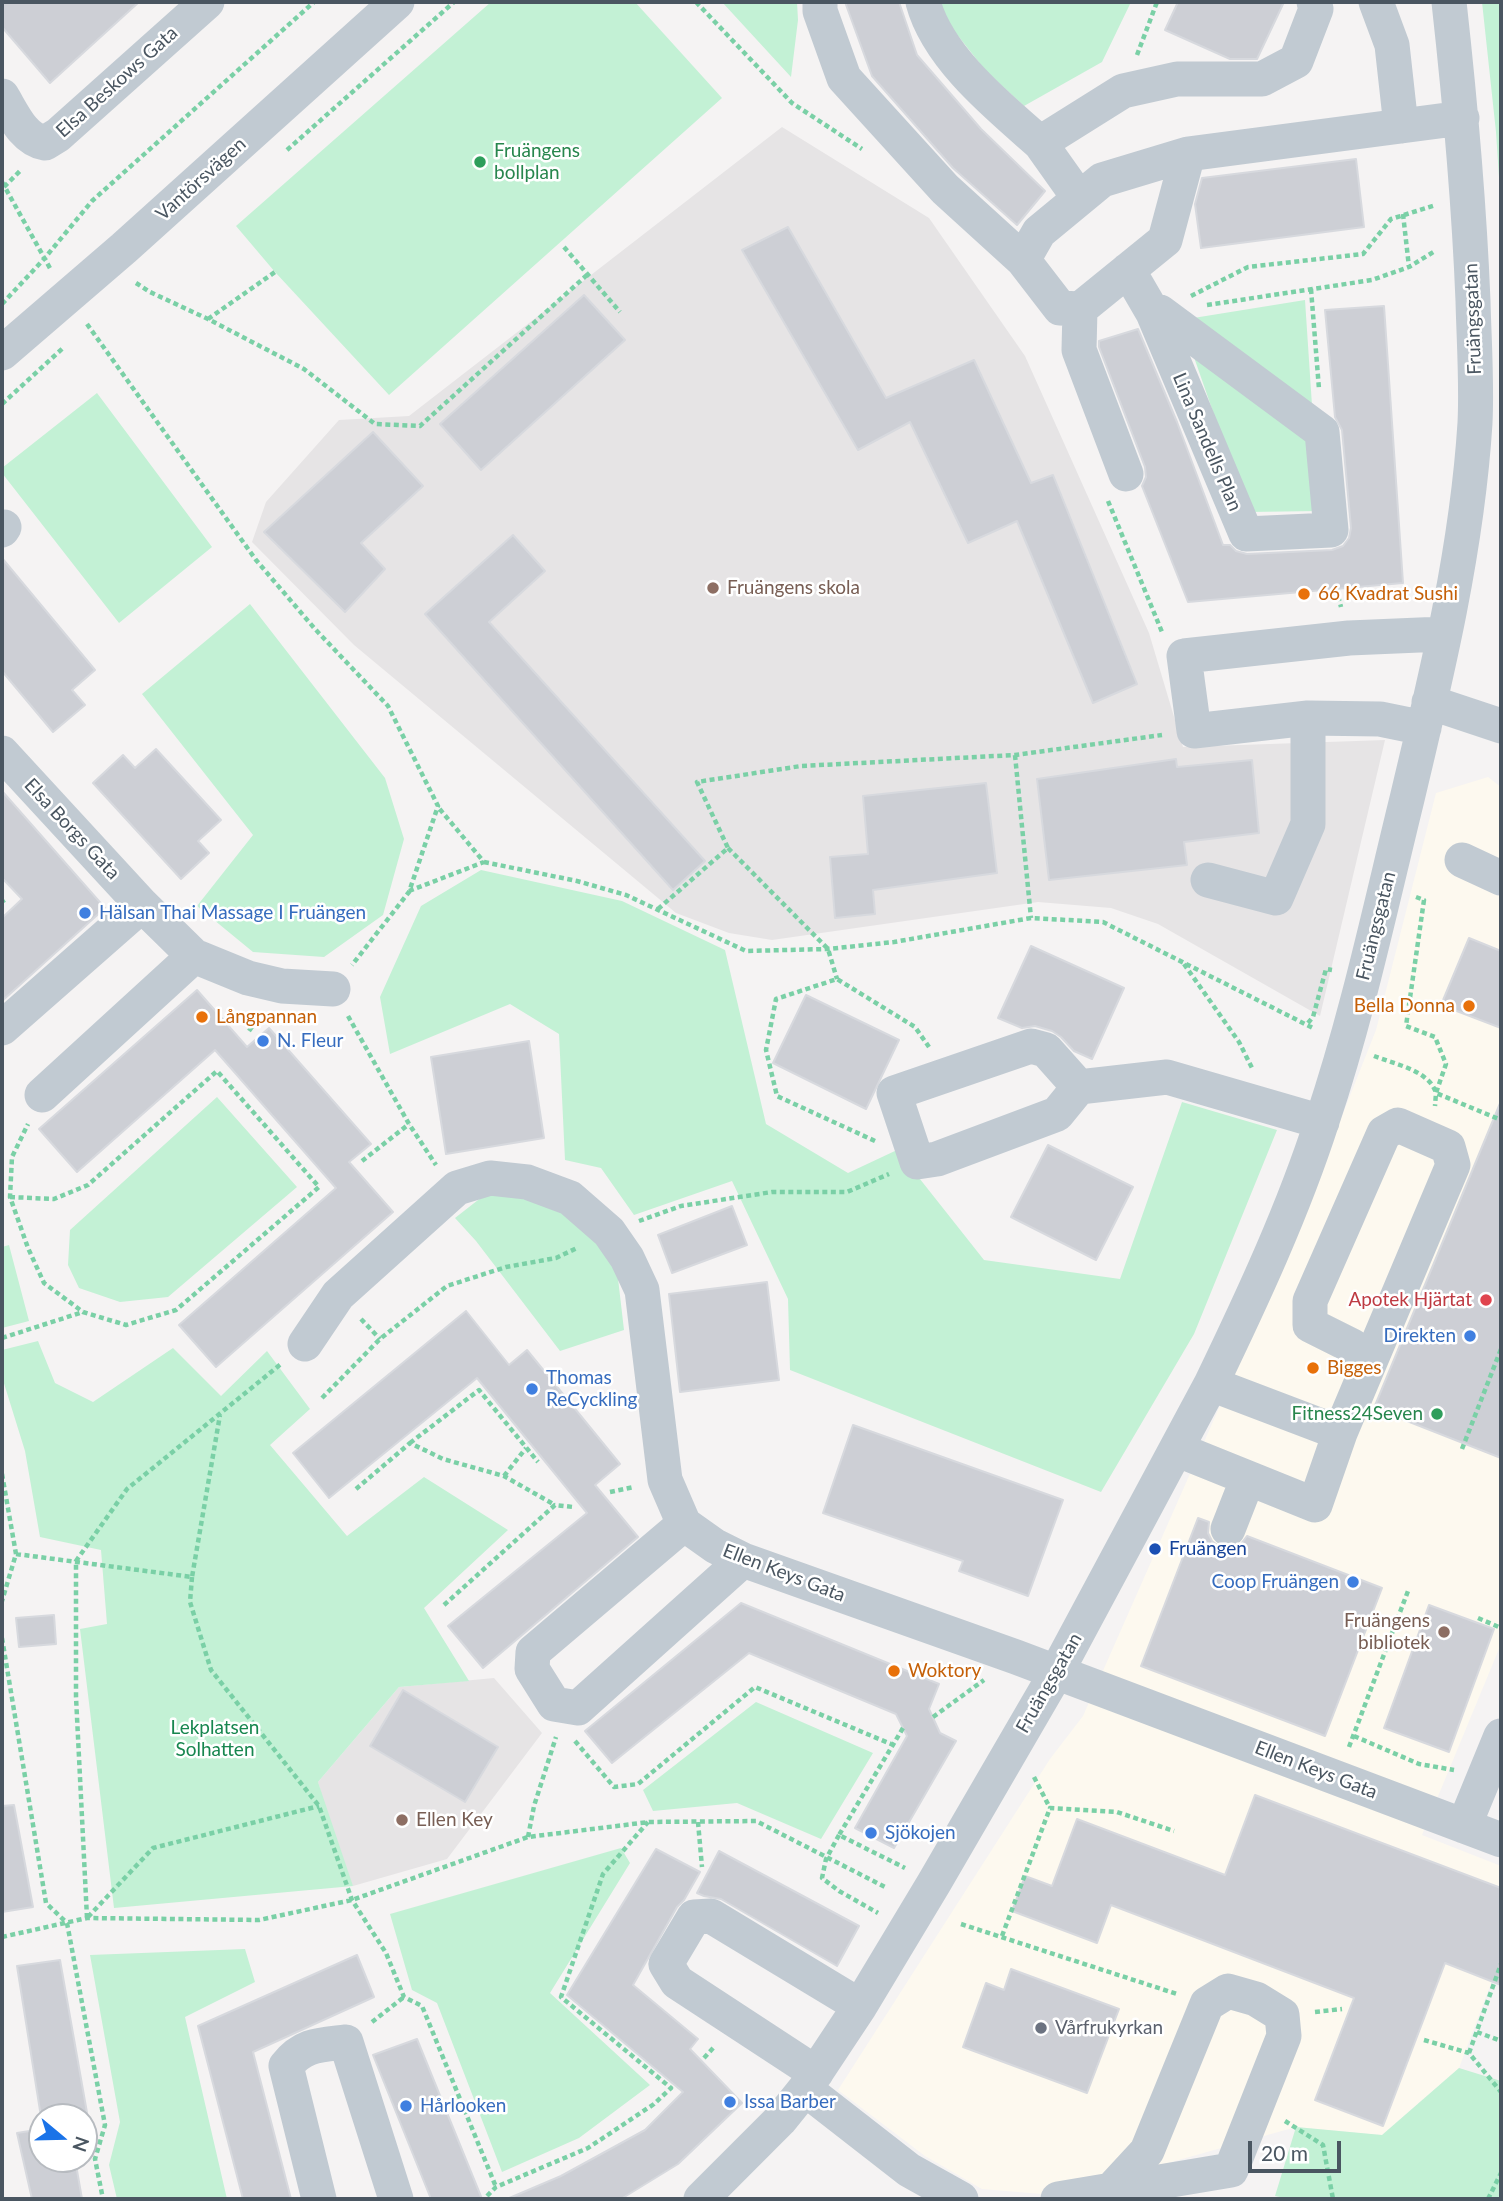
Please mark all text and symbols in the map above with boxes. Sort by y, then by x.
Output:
street label: Elsa Beskows Gata [52,22,182,142]
street label: Vantörsvägen [151,133,251,225]
place label: Fruängens bollplan [494,140,580,184]
marker: Fruängens bollplan [472,154,488,170]
street label: Fruängsgatan [1460,263,1486,375]
street label: Lina Sandells Plan [1168,369,1246,515]
place label: Fruängens skola [727,577,860,599]
marker: Fruängens skola [705,580,721,596]
place label: 66 Kvadrat Sushi [1318,583,1458,605]
marker: 66 Kvadrat Sushi [1296,586,1312,602]
street label: Elsa Borgs Gata [19,774,125,884]
street label: Fruängsgatan [1351,869,1401,983]
place label: Hälsan Thai Massage I Fruängen [99,902,366,924]
marker: Hälsan Thai Massage I Fruängen [77,905,93,921]
place label: Bella Donna [1354,995,1455,1017]
marker: Bella Donna [1461,998,1477,1014]
place label: Långpannan [216,1006,317,1028]
marker: Långpannan [194,1009,210,1025]
place label: N. Fleur [277,1030,343,1052]
marker: N. Fleur [255,1033,271,1049]
place label: Apotek Hjärtat [1348,1289,1472,1311]
marker: Apotek Hjärtat [1478,1292,1494,1308]
place label: Direkten [1384,1325,1456,1347]
marker: Direkten [1462,1328,1478,1344]
place label: Bigges [1327,1357,1381,1379]
marker: Bigges [1305,1360,1321,1376]
place label: Thomas ReCyckling [546,1367,637,1411]
marker: Thomas ReCyckling [524,1381,540,1397]
place label: Fitness24Seven [1292,1403,1423,1425]
marker: Fitness24Seven [1429,1406,1445,1422]
place label: Fruängen [1169,1538,1247,1560]
street label: Ellen Keys Gata [720,1539,848,1607]
marker: Fruängen [1147,1541,1163,1557]
place label: Coop Fruängen [1212,1571,1339,1593]
marker: Coop Fruängen [1345,1574,1361,1590]
place label: Fruängens bibliotek [1344,1610,1430,1654]
marker: Fruängens bibliotek [1436,1624,1452,1640]
street label: Fruängsgatan [1011,1629,1087,1737]
place label: Woktory [908,1660,981,1682]
marker: Woktory [886,1663,902,1679]
park label: Lekplatsen Solhatten [171,1717,259,1761]
street label: Ellen Keys Gata [1252,1736,1380,1804]
place label: Ellen Key [416,1809,493,1831]
marker: Ellen Key [394,1812,410,1828]
place label: Sjökojen [885,1822,956,1844]
marker: Sjökojen [863,1825,879,1841]
place label: Vårfrukyrkan [1055,2017,1163,2039]
marker: Vårfrukyrkan [1033,2020,1049,2036]
place label: Issa Barber [744,2091,836,2113]
marker: Issa Barber [722,2094,738,2110]
place label: Hårlooken [420,2095,506,2117]
marker: Hårlooken [398,2098,414,2114]
north arrow [28,2103,98,2173]
scale bar [1251,2128,1344,2172]
text: N [68,2134,95,2155]
text: 20 m [1261,2140,1308,2165]

